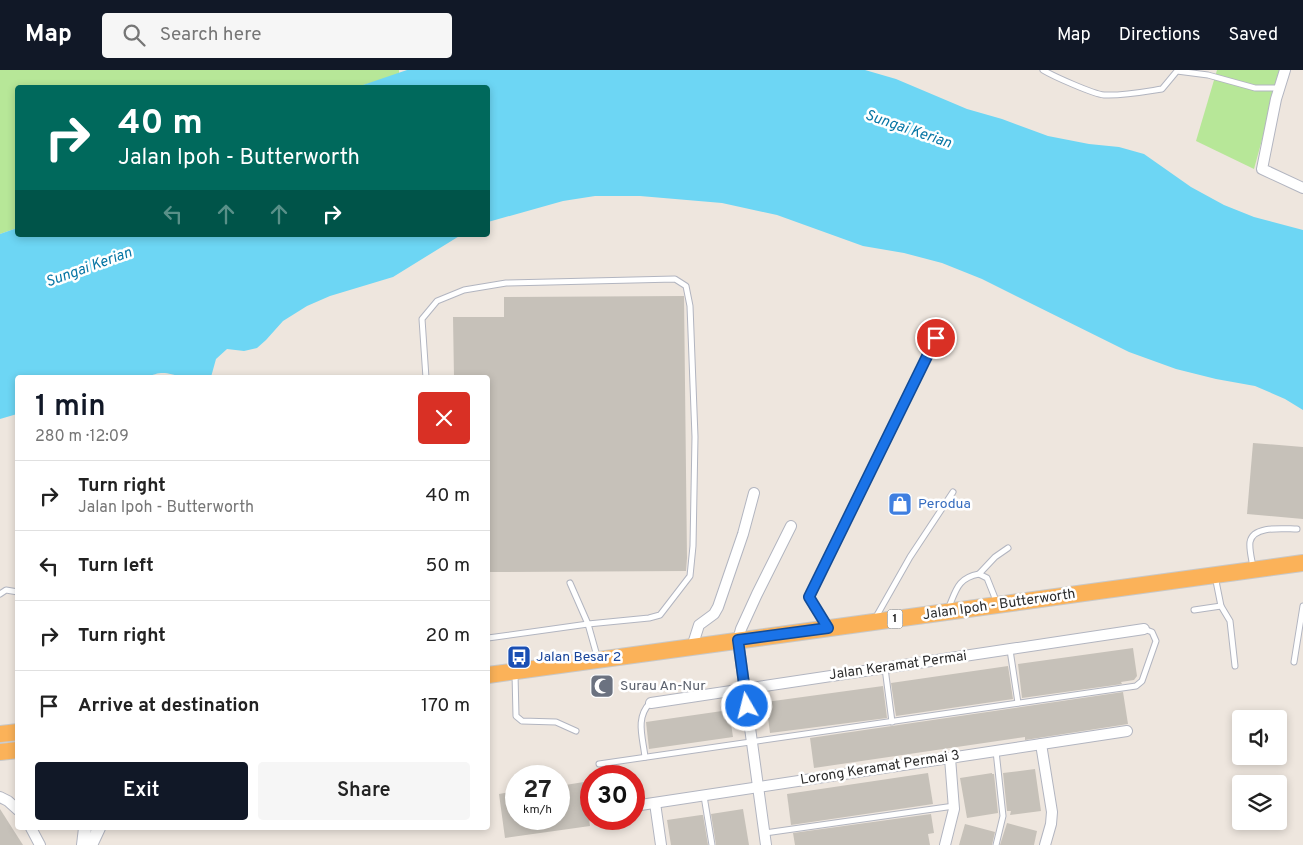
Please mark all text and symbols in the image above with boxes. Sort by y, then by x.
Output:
search box [102,13,452,58]
text: Map [25,20,72,50]
icon: search [120,21,148,49]
text: Search here [160,23,261,47]
text: Map [1057,24,1091,47]
text: Directions [1119,24,1201,47]
text: Saved [1229,24,1278,47]
text: 40 m [118,102,203,146]
icon: right [35,105,100,170]
water label: Sungai Kerian [862,106,954,154]
text: Jalan Ipoh - Butterworth [118,145,360,172]
icon: left [159,200,187,228]
icon: ahead [212,200,240,228]
icon: ahead [265,200,293,228]
icon: right [318,200,346,228]
water label: Sungai Kerian [43,244,135,292]
pin [915,317,957,359]
icon: arrive [922,324,950,352]
text: 1 min [35,389,106,426]
button: close [418,392,470,444]
text: 280 m · 12:09 [35,427,129,447]
text: Turn right [78,474,166,498]
icon: right [35,482,63,510]
text: 40 m [425,484,470,508]
shop icon: Perodua [887,491,913,517]
place label: Perodua [918,496,971,513]
text: Jalan Ipoh - Butterworth [78,498,254,518]
icon: left [35,552,63,580]
text: Turn left [78,554,154,578]
text: 50 m [425,554,470,578]
street label: Jalan Ipoh - Butterworth [922,586,1076,624]
road number: 1 [888,610,902,628]
icon: right [35,622,63,650]
text: Turn right [78,624,166,648]
text: 20 m [426,624,470,648]
bus stop icon: Jalan Besar 2 [506,644,532,670]
street label: Jalan Keramat Permai [828,648,968,684]
place label: Jalan Besar 2 [536,649,621,666]
mosque icon: Surau An-Nur [589,673,615,699]
place label: Surau An-Nur [620,678,706,695]
position arrow [720,679,772,731]
icon: arrive [35,692,63,720]
text: Arrive at destination [78,694,259,718]
text: 170 m [421,694,470,718]
map controls [1232,710,1287,830]
button: sound [1232,710,1287,765]
street label: Lorong Keramat Permai 3 [799,747,961,789]
button: Exit [35,762,248,820]
button: Share [258,762,470,820]
speed limit sign: 30 [580,765,645,830]
text: 27 [523,775,552,807]
button: layers [1232,775,1287,830]
text: km/h [523,802,552,818]

